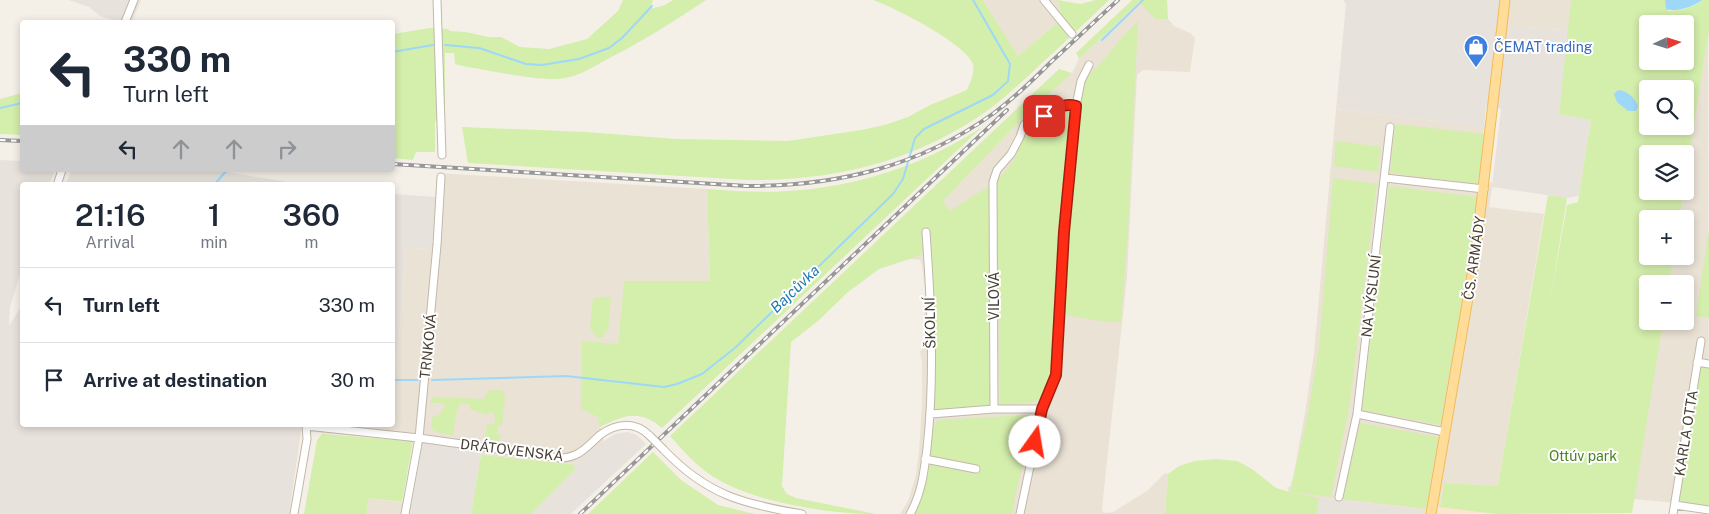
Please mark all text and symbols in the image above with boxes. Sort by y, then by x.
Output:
north arrow [1639,15,1694,70]
map controls [1639,15,1694,330]
shop icon: ČEMAT trading [1463,34,1489,68]
place label: ČEMAT trading [1494,38,1593,55]
text: 330 m [123,39,231,80]
icon: left [40,40,105,105]
button: search [1639,80,1694,135]
text: Turn left [123,81,209,107]
pin [1023,95,1065,137]
icon: arrive [1030,102,1058,130]
icon: left [114,135,142,163]
icon: ahead [167,135,195,163]
icon: ahead [220,135,248,163]
icon: right [273,135,301,163]
button: layers [1639,145,1694,200]
text: 21:16 [75,197,145,233]
text: 1 [208,197,220,233]
text: 360 [283,197,340,233]
button: + [1639,210,1694,265]
street label: ČS. ARMÁDY [1459,214,1488,301]
text: Arrival [86,233,135,252]
text: min [200,233,228,252]
text: m [304,233,318,252]
street label: NA VÝSLUNÍ [1357,253,1384,338]
water label: Bajcůvka [767,261,822,316]
street label: VILOVÁ [985,271,1002,321]
button: − [1639,275,1694,330]
icon: left [40,291,68,319]
text: Turn left [83,294,160,316]
text: 330 m [319,294,375,316]
street label: ŠKOLNÍ [921,296,938,349]
street label: TRNKOVÁ [416,312,439,380]
icon: arrive [40,366,68,394]
text: Arrive at destination [83,369,267,391]
text: 30 m [330,369,375,391]
street label: KARLA OTTA [1671,389,1701,477]
position arrow [1008,415,1060,467]
street label: DRÁTOVENSKÁ [459,435,565,464]
park label: Ottúv park [1549,448,1617,464]

